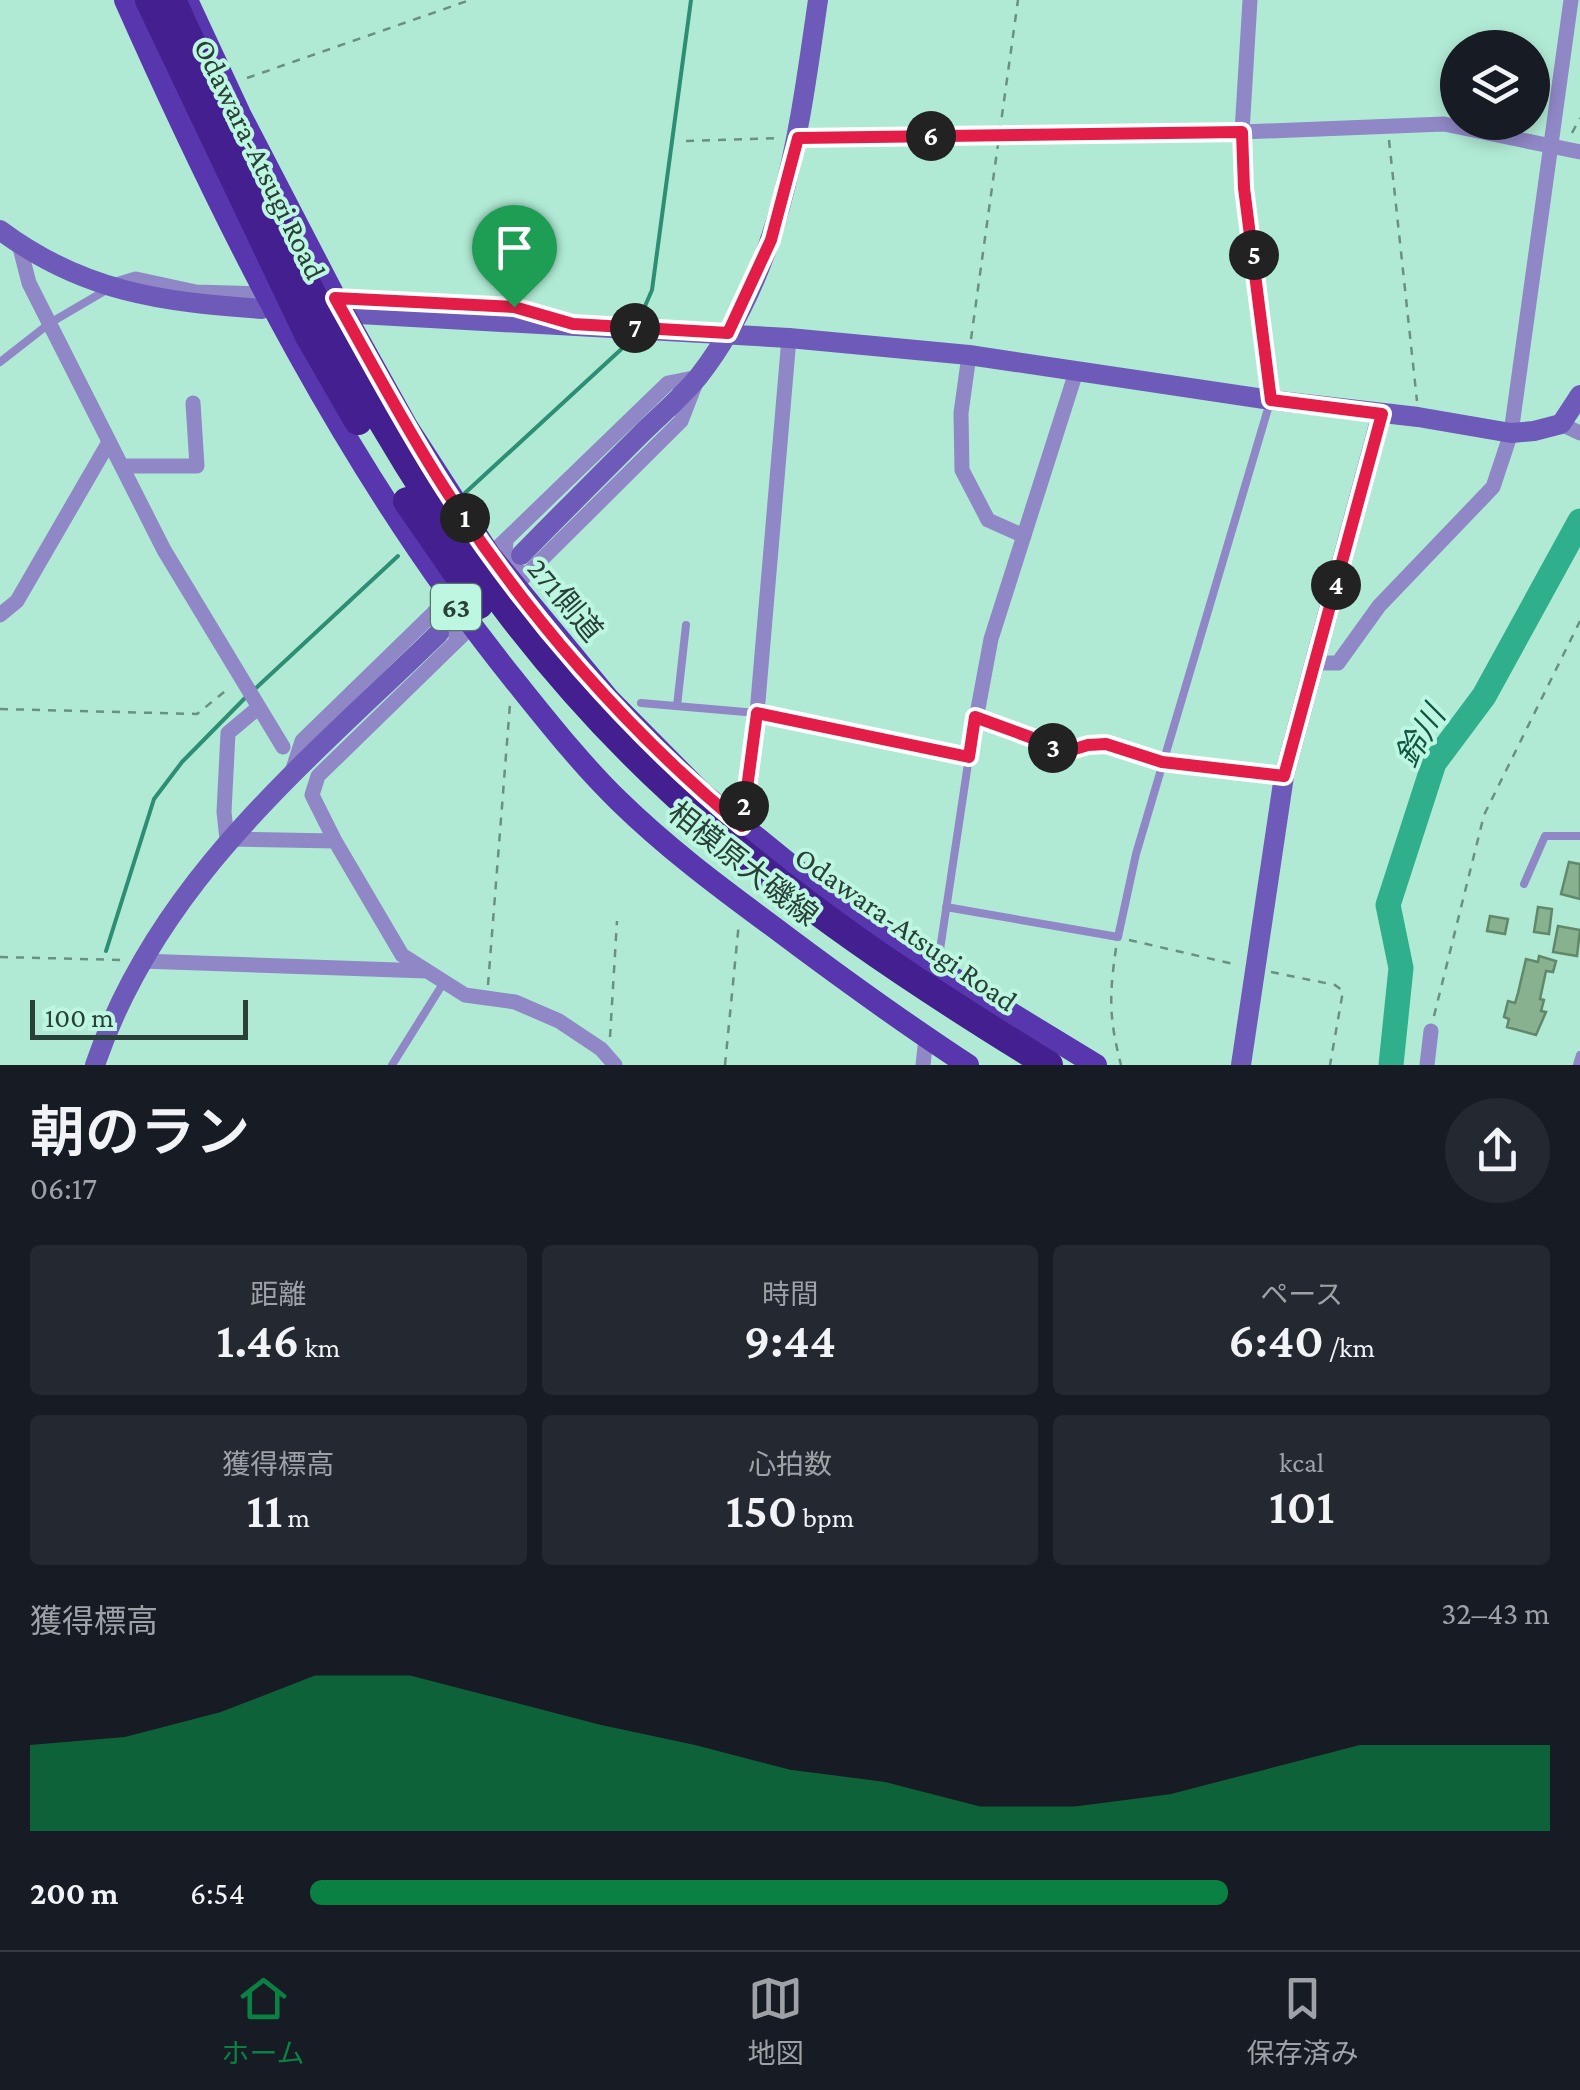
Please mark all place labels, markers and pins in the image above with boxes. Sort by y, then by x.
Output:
pin: 6 [906,111,956,161]
pin [472,205,557,308]
pin: 5 [1229,230,1279,280]
pin: 7 [610,303,660,353]
pin: 1 [440,493,490,543]
pin: 4 [1311,560,1361,610]
pin: 3 [1028,723,1078,773]
pin: 2 [719,781,769,831]

